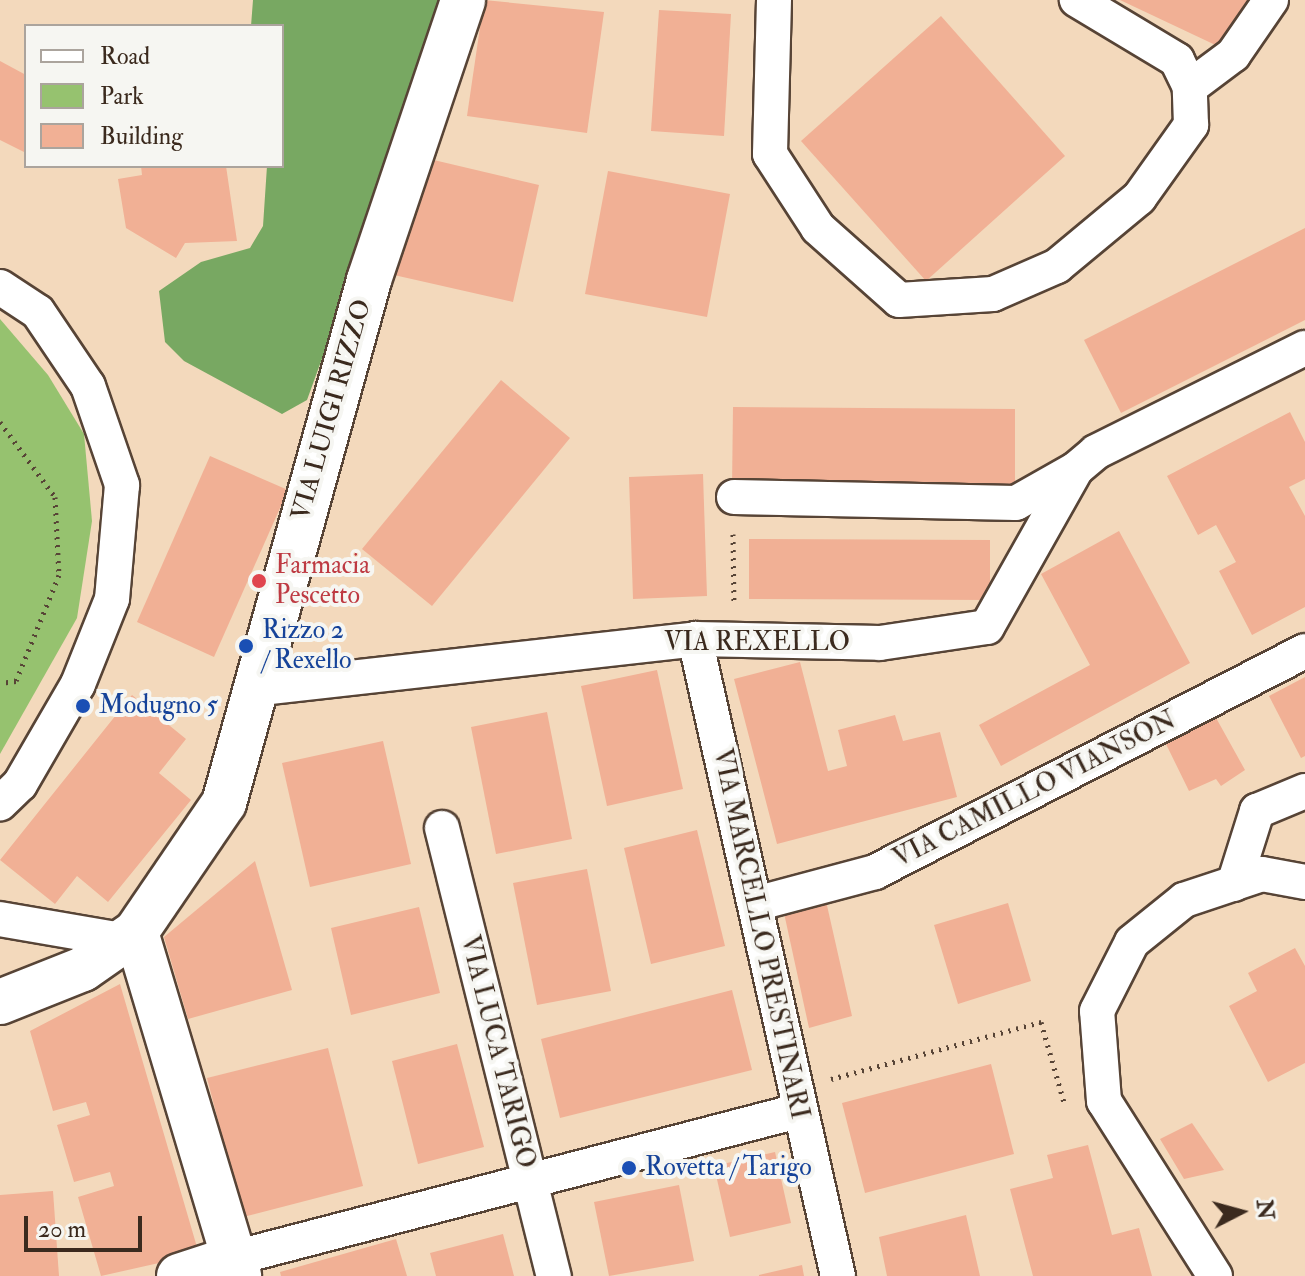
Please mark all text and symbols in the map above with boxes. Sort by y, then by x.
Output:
legend [24,24,284,168]
text: Road [100,41,150,72]
text: Park [100,81,144,112]
text: Building [100,121,183,152]
street label: VIA LUIGI RIZZO [286,296,378,524]
place label: Farmacia Pescetto [275,550,370,612]
marker: Farmacia Pescetto [250,572,268,590]
place label: Rizzo 2 / Rexello [262,615,351,676]
street label: VIA REXELLO [664,627,850,659]
marker: Rizzo 2 / Rexello [237,637,255,655]
place label: Modugno 5 [99,690,218,722]
marker: Modugno 5 [74,697,92,715]
street label: VIA CAMILLO VIANSON [888,705,1182,875]
street label: VIA MARCELLO PRESTINARI [705,746,815,1122]
street label: VIA LUCA TARIGO [453,932,541,1172]
place label: Rovetta / Tarigo [645,1152,812,1184]
marker: Rovetta / Tarigo [620,1159,638,1177]
north arrow [1201,1172,1281,1252]
text: N [1250,1198,1280,1221]
scale bar [28,1200,146,1250]
text: 20 m [38,1214,86,1245]

